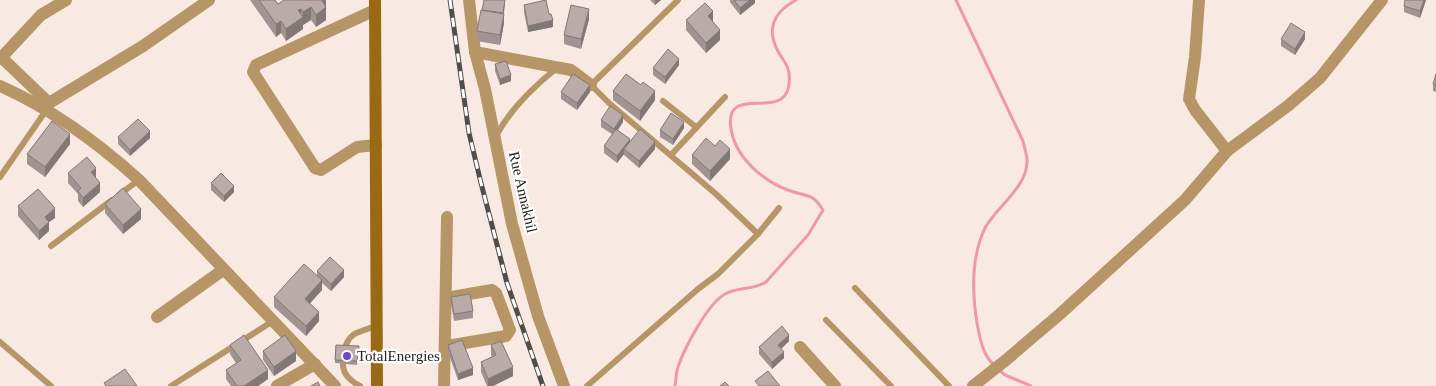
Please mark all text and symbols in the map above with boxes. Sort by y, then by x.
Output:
street label: Rue Annakhil [506,150,540,234]
place label: TotalEnergies [357,348,440,364]
marker: TotalEnergies [341,350,353,362]

